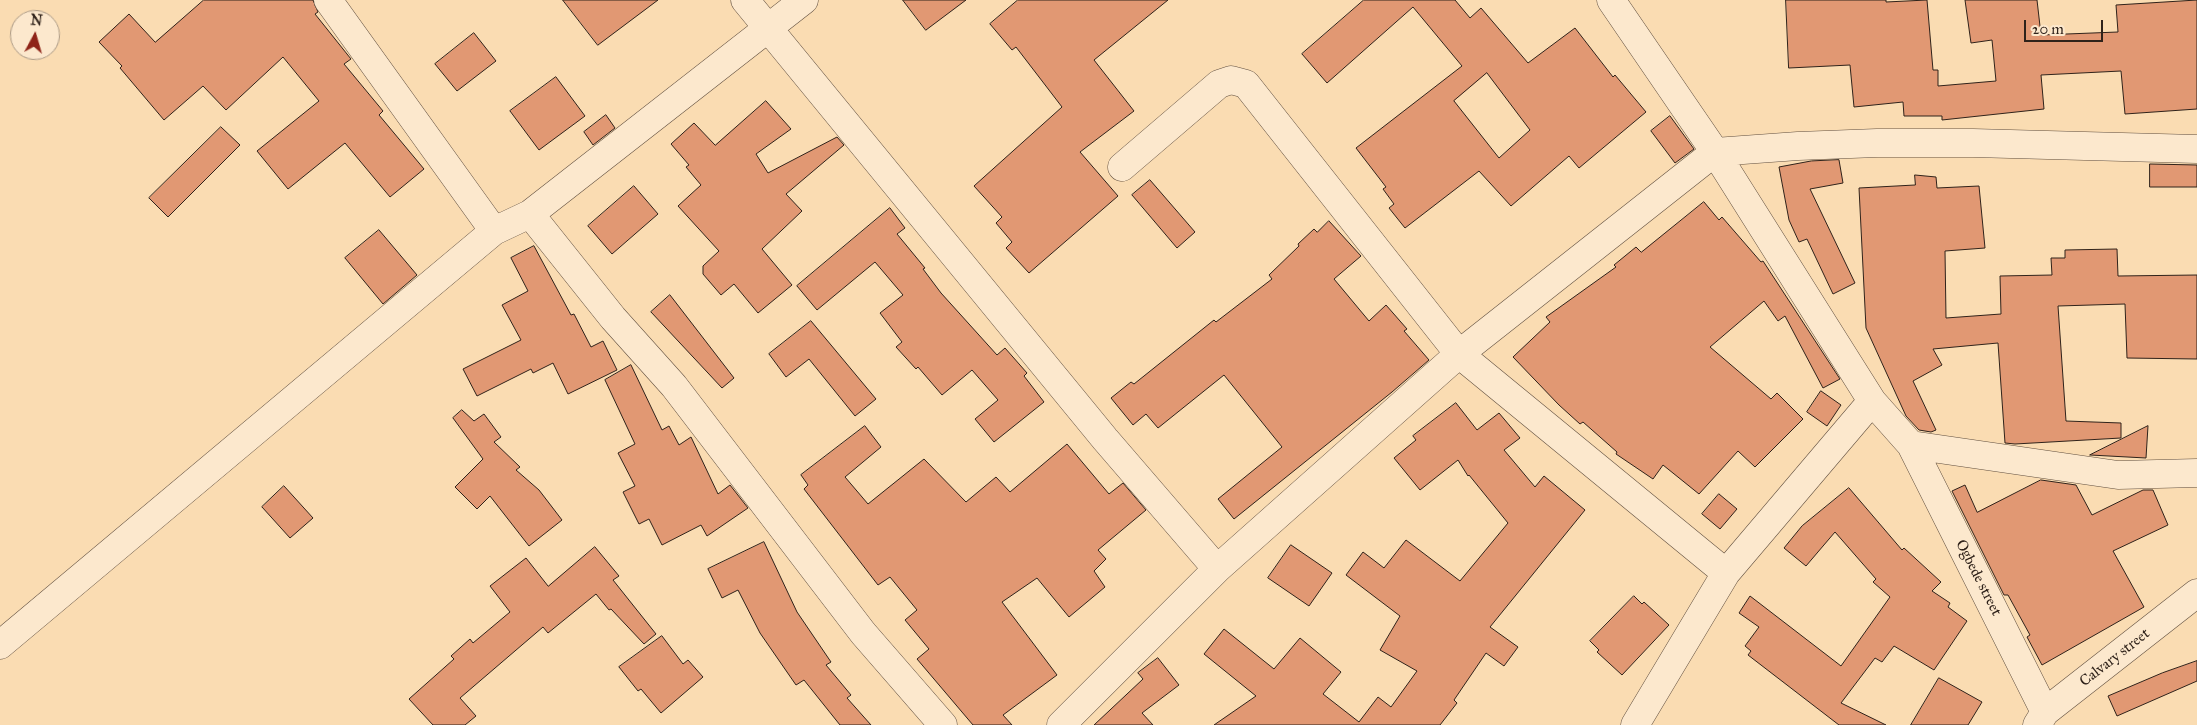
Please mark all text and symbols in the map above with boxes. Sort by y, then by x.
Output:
north arrow [10,10,60,60]
scale bar [2027,10,2106,42]
text: N [30,12,43,30]
text: 20 m [2032,20,2064,38]
street label: Ogbede street [1951,537,2005,619]
street label: Calvary street [2076,625,2154,691]

